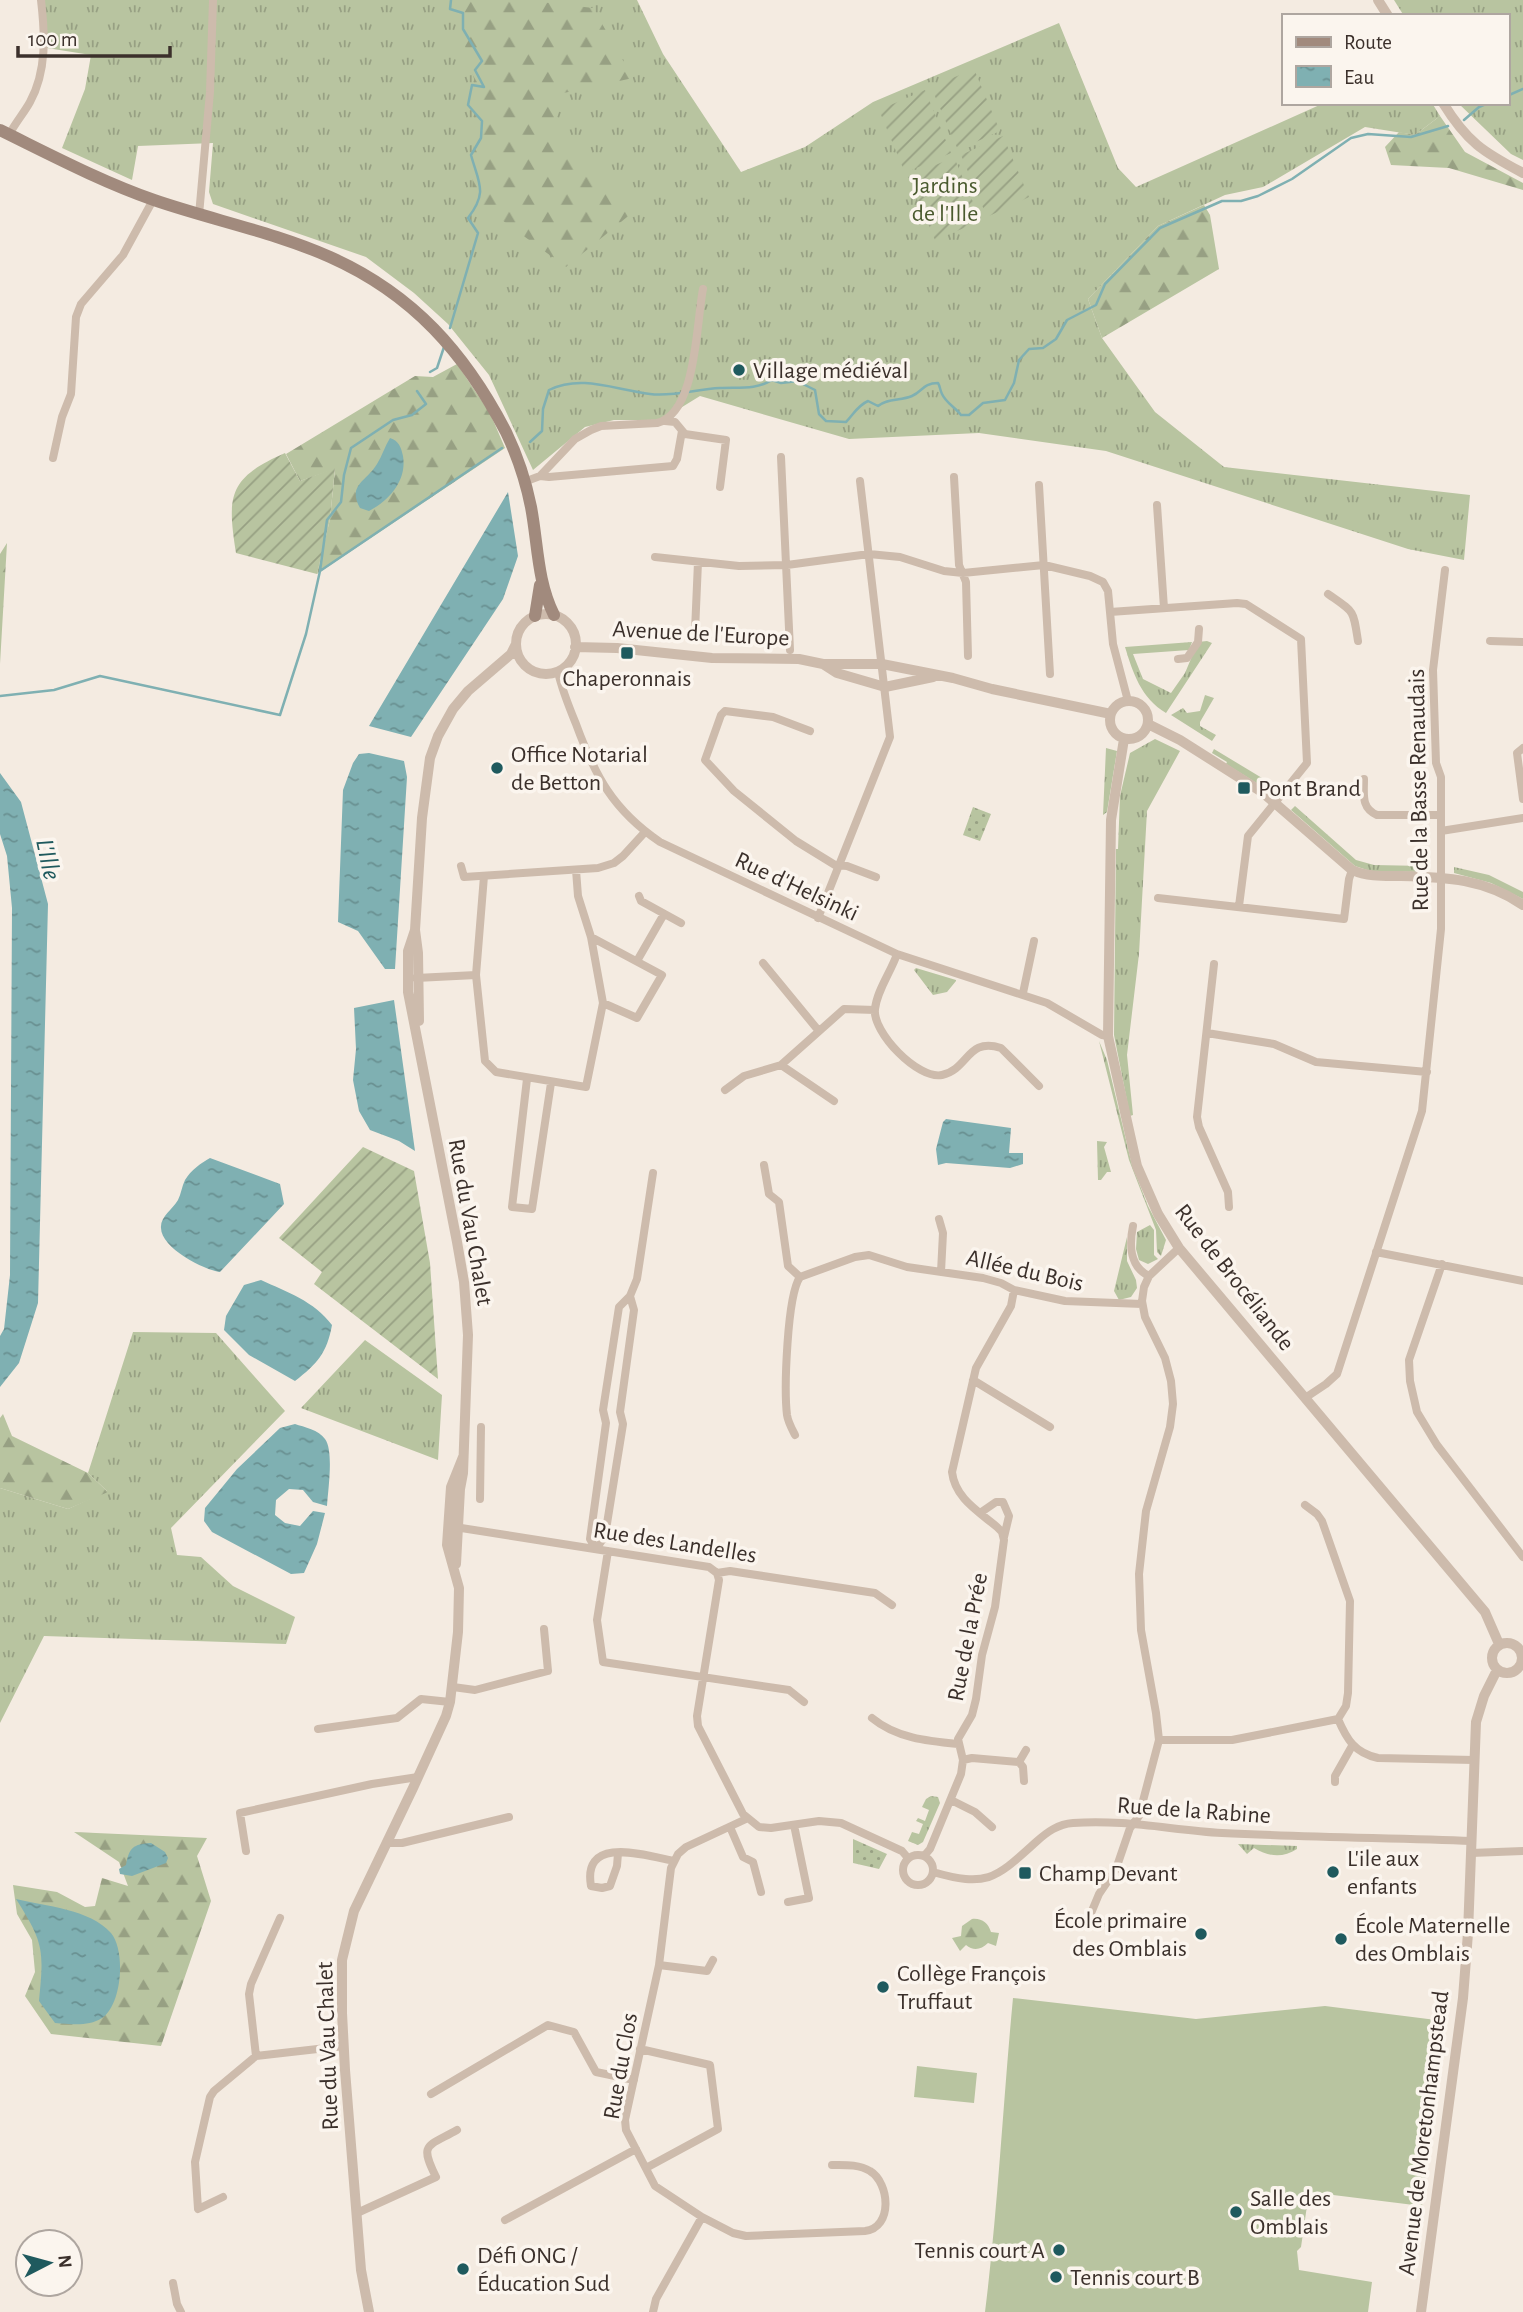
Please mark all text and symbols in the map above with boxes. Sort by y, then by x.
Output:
scale bar [18,14,170,58]
legend [1282,14,1509,105]
text: 100 m [28,29,78,50]
text: Route [1344,32,1392,53]
text: Eau [1344,67,1374,88]
park label: Jardins de l'Ille [912,174,978,226]
place label: Village médiéval [753,359,908,383]
marker: Village médiéval [731,362,747,378]
street label: Avenue de l'Europe [612,617,790,651]
marker: Chaperonnais [619,645,635,661]
place label: Chaperonnais [563,667,691,691]
street label: Rue de la Basse Renaudais [1405,668,1433,912]
place label: Office Notarial de Betton [511,743,648,795]
marker: Office Notarial de Betton [489,760,505,776]
place label: Pont Brand [1258,777,1361,801]
marker: Pont Brand [1236,780,1252,796]
water label: L'Ille [31,836,65,882]
street label: Rue d'Helsinki [731,848,862,926]
street label: Rue du Vau Chalet [444,1137,497,1308]
street label: Rue de Brocéliande [1170,1200,1299,1355]
street label: Allée du Bois [964,1246,1086,1296]
street label: Rue des Landelles [592,1518,758,1568]
street label: Rue de la Prée [944,1571,992,1704]
street label: Rue de la Rabine [1116,1794,1272,1828]
place label: L'ile aux enfants [1347,1847,1420,1899]
place label: Champ Devant [1039,1862,1178,1886]
marker: L'ile aux enfants [1325,1864,1341,1880]
marker: Champ Devant [1017,1865,1033,1881]
place label: École primaire des Omblais [1054,1907,1187,1961]
place label: École Maternelle des Omblais [1355,1912,1510,1966]
marker: École primaire des Omblais [1193,1926,1209,1942]
marker: École Maternelle des Omblais [1333,1931,1349,1947]
street label: Rue du Vau Chalet [313,1961,343,2131]
place label: Collège François Truffaut [897,1962,1046,2014]
marker: Collège François Truffaut [875,1979,891,1995]
street label: Avenue de Moretonhampstead [1395,1989,1453,2277]
street label: Rue du Clos [600,2011,642,2121]
place label: Salle des Omblais [1250,2187,1331,2239]
marker: Salle des Omblais [1228,2204,1244,2220]
north arrow [14,2228,84,2298]
place label: Tennis court A [914,2239,1045,2263]
marker: Tennis court A [1051,2242,1067,2258]
place label: Défi ONG / Éducation Sud [477,2244,610,2296]
text: N [54,2254,75,2269]
marker: Défi ONG / Éducation Sud [455,2261,471,2277]
place label: Tennis court B [1070,2266,1200,2290]
marker: Tennis court B [1048,2269,1064,2285]

